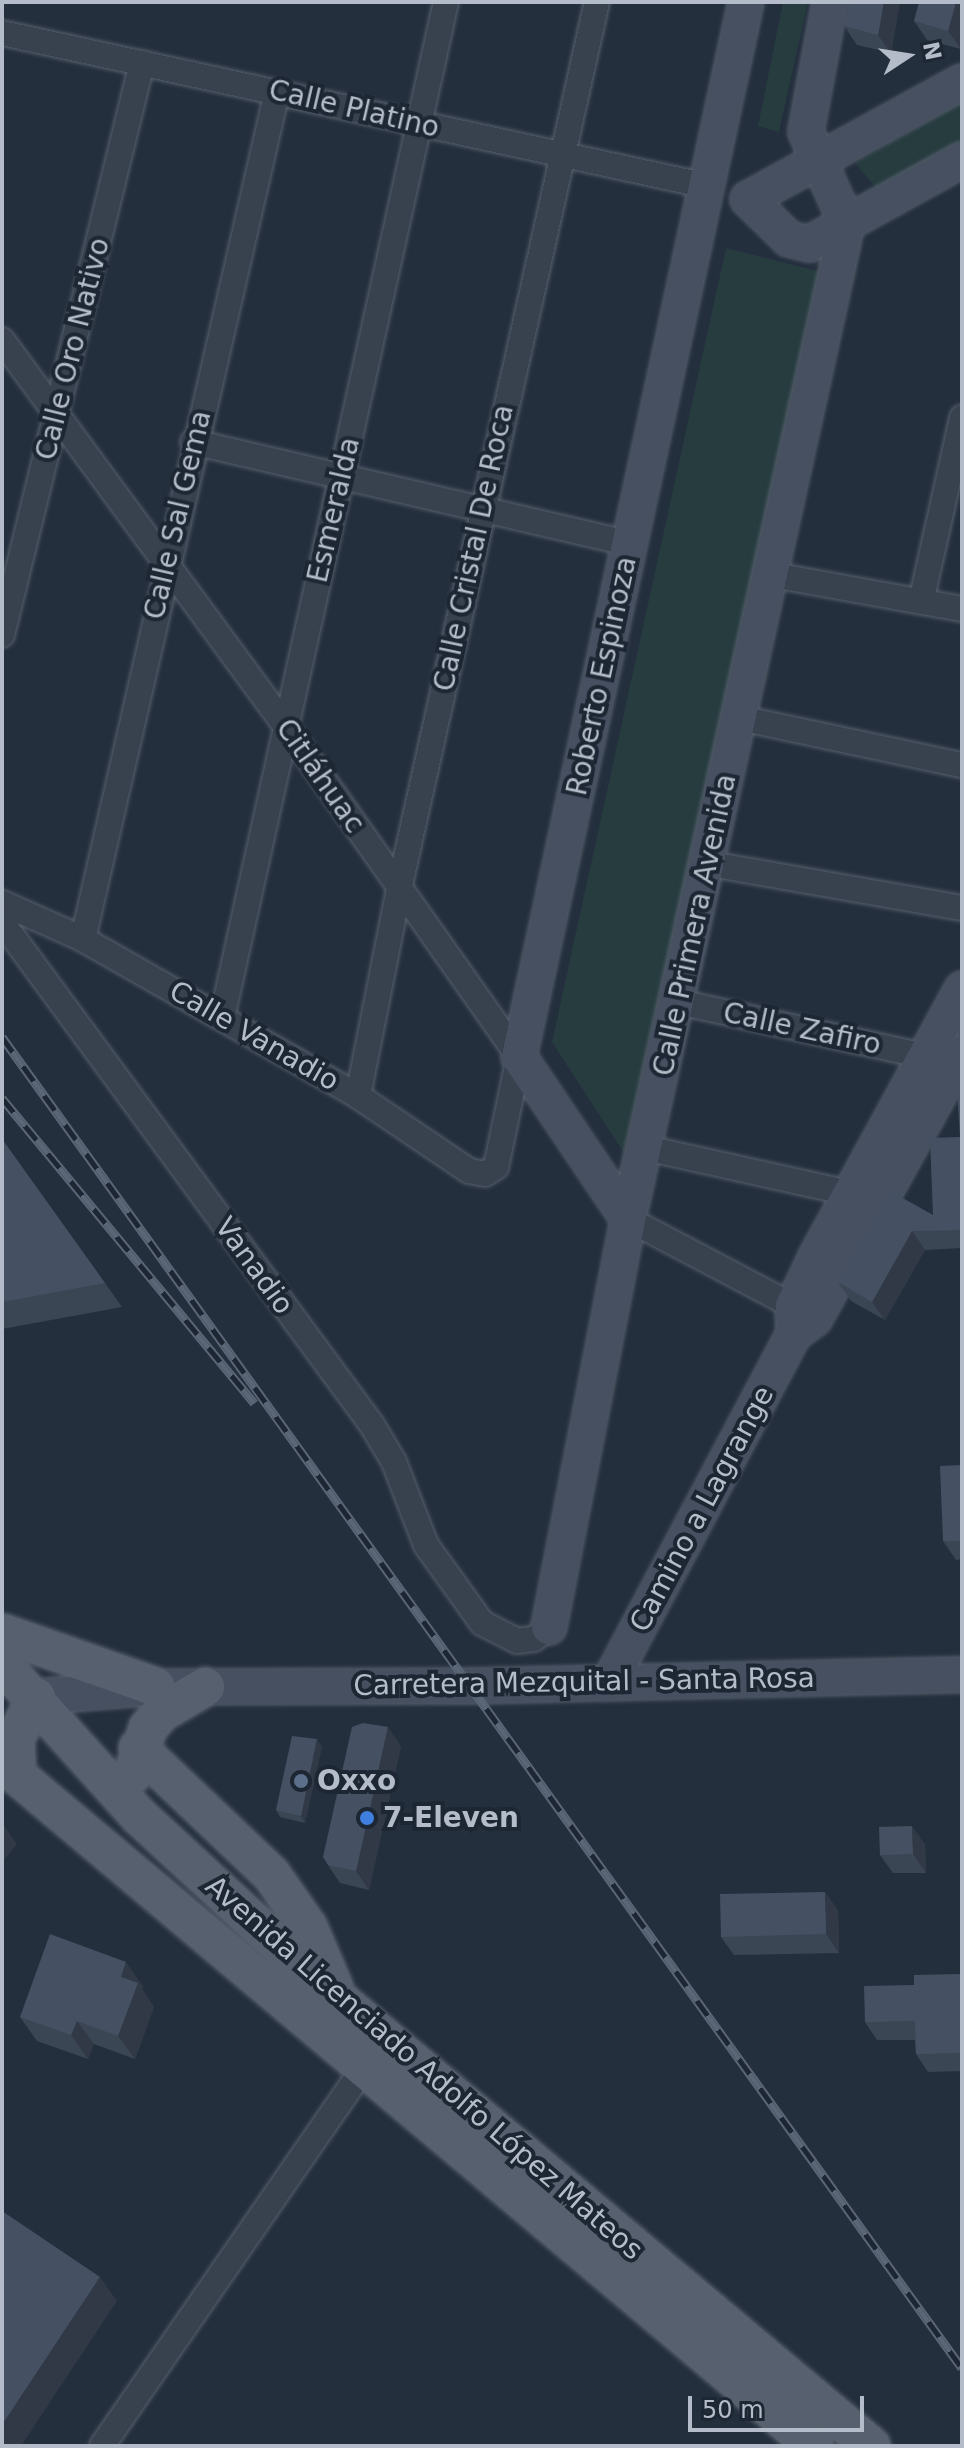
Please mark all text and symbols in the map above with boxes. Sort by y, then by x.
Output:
north arrow [868,16,948,96]
text: N [918,39,946,63]
street label: Calle Platino [266,73,442,145]
street label: Calle Oro Nativo [29,234,117,464]
street label: Calle Cristal De Roca [427,402,521,694]
street label: Calle Sal Gema [138,407,218,623]
street label: Esmeralda [301,434,367,586]
street label: Roberto Espinoza [560,553,644,799]
street label: Citláhuac [269,713,371,839]
street label: Calle Primera Avenida [647,771,743,1079]
street label: Calle Vanadio [163,974,345,1098]
street label: Calle Zafiro [720,996,884,1062]
street label: Vanadio [208,1211,300,1321]
street label: Camino a Lagrange [623,1380,781,1638]
street label: Carretera Mezquital - Santa Rosa [353,1661,815,1703]
place label: Oxxo [317,1764,396,1798]
marker: Oxxo [292,1772,310,1790]
place label: 7-Eleven [383,1801,519,1835]
marker: 7-Eleven [358,1809,376,1827]
street label: Avenida Licenciado Adolfo López Mateos [199,1869,649,2267]
scale bar [692,2380,868,2430]
text: 50 m [702,2396,764,2424]

